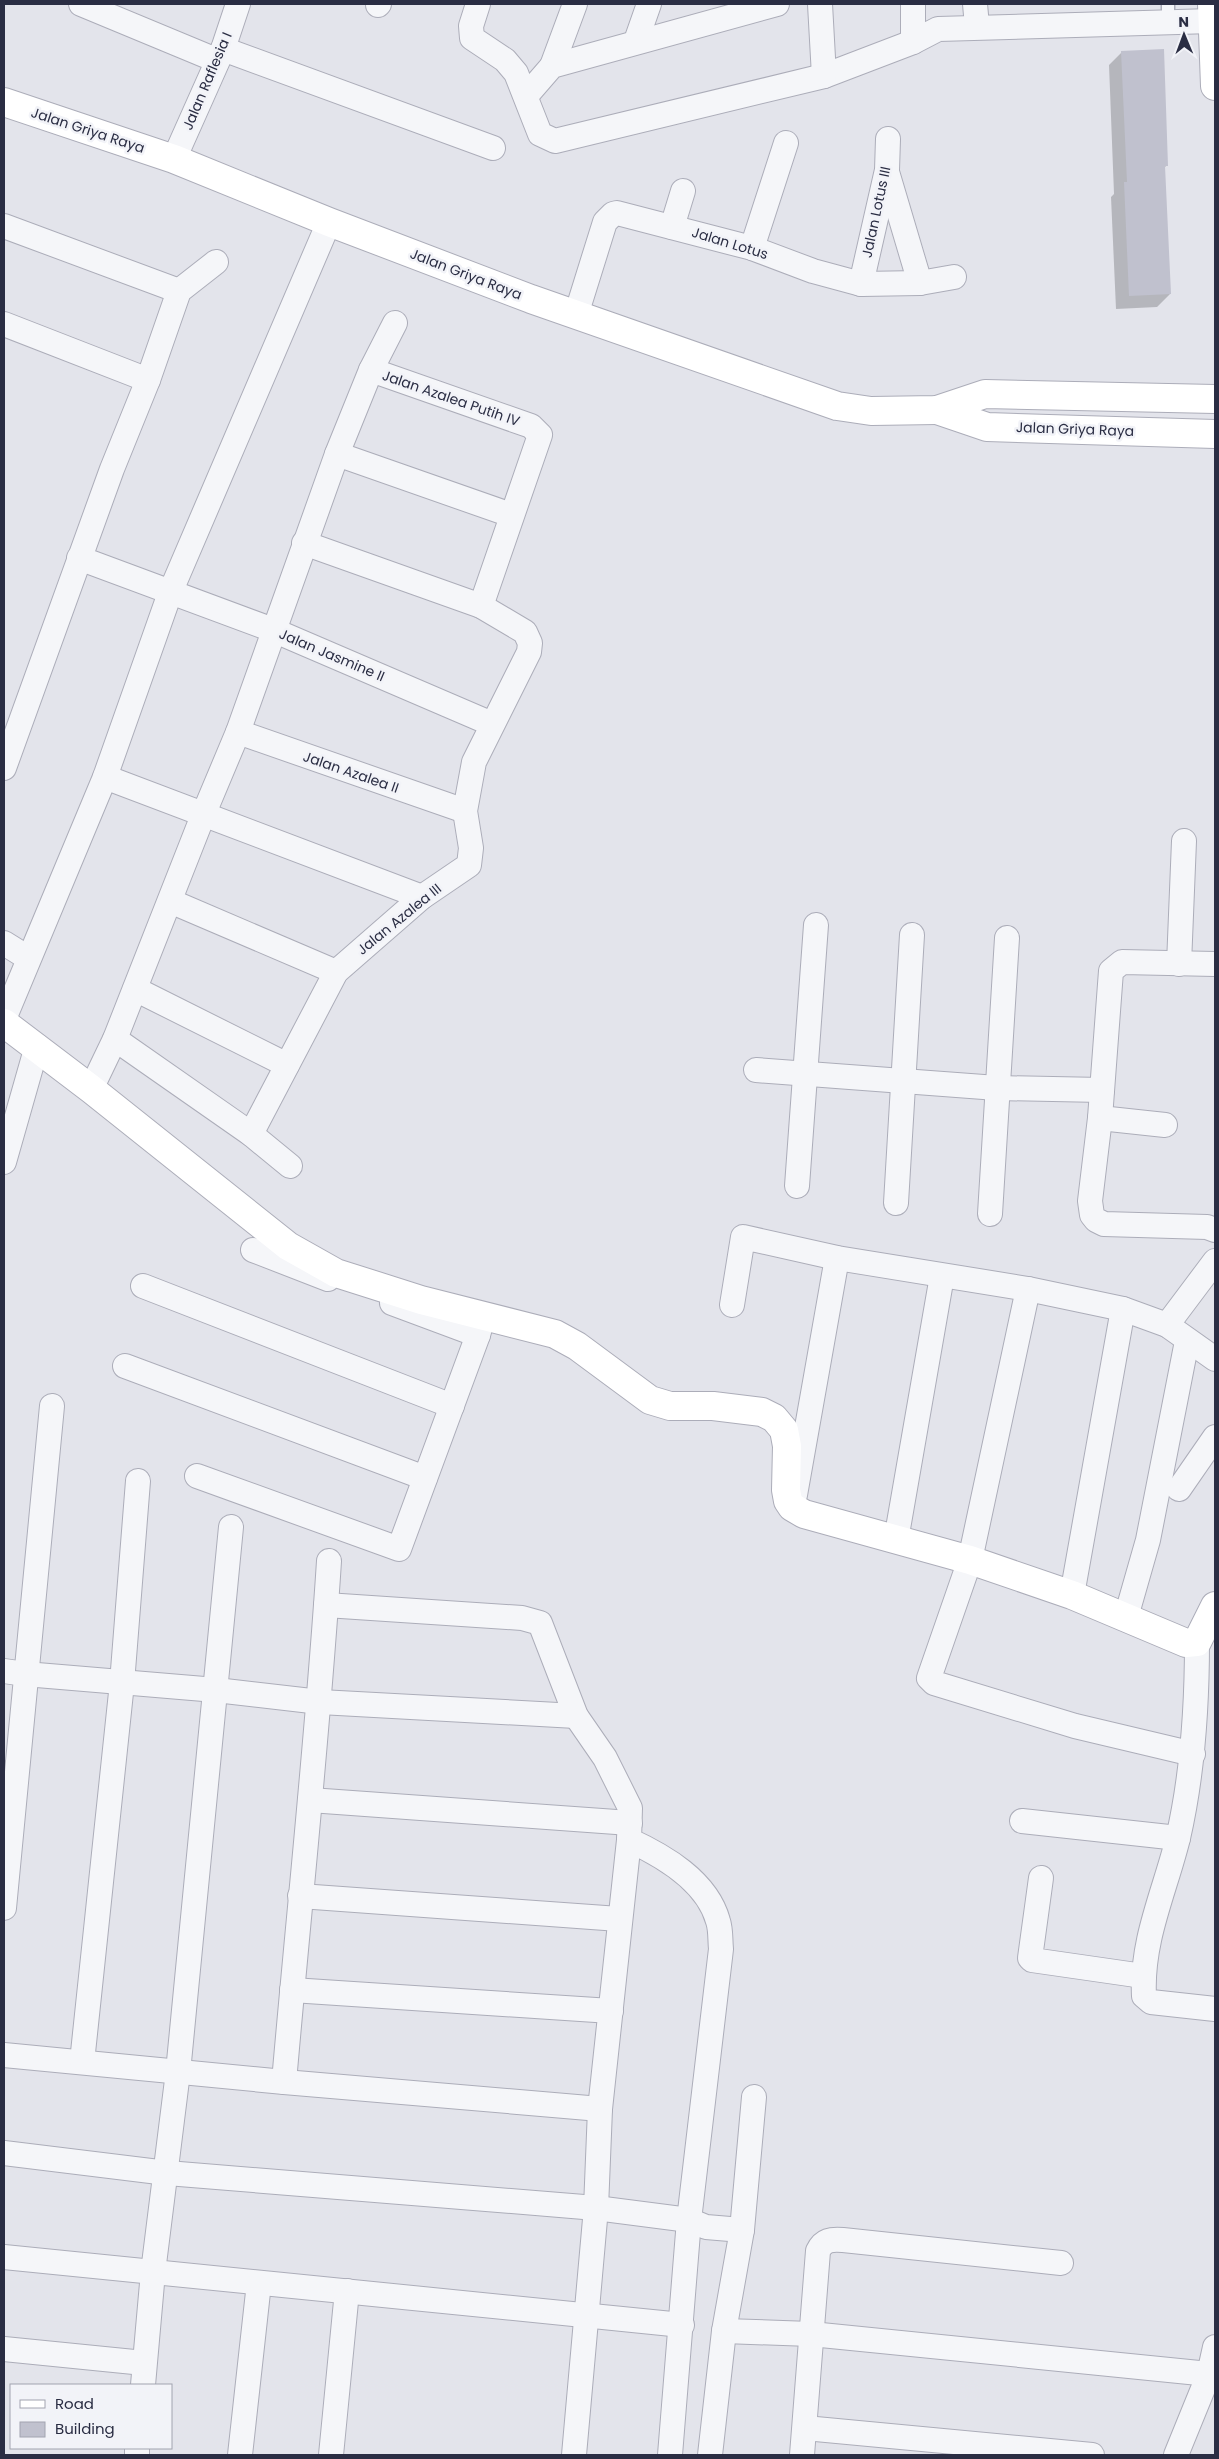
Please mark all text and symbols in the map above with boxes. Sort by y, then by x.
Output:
north arrow [1159,10,1209,60]
text: N [1178,12,1189,32]
street label: Jalan Raflesia I [177,29,237,133]
street label: Jalan Griya Raya [29,102,147,158]
street label: Jalan Lotus III [857,164,895,260]
street label: Jalan Lotus [689,222,771,264]
street label: Jalan Griya Raya [407,243,525,305]
street label: Jalan Azalea Putih IV [380,365,523,431]
street label: Jalan Griya Raya [1015,417,1135,441]
street label: Jalan Jasmine II [276,624,388,686]
street label: Jalan Azalea II [300,746,402,798]
street label: Jalan Azalea III [353,879,445,959]
legend [10,2384,172,2449]
text: Road [55,2393,94,2414]
text: Building [55,2418,115,2439]

